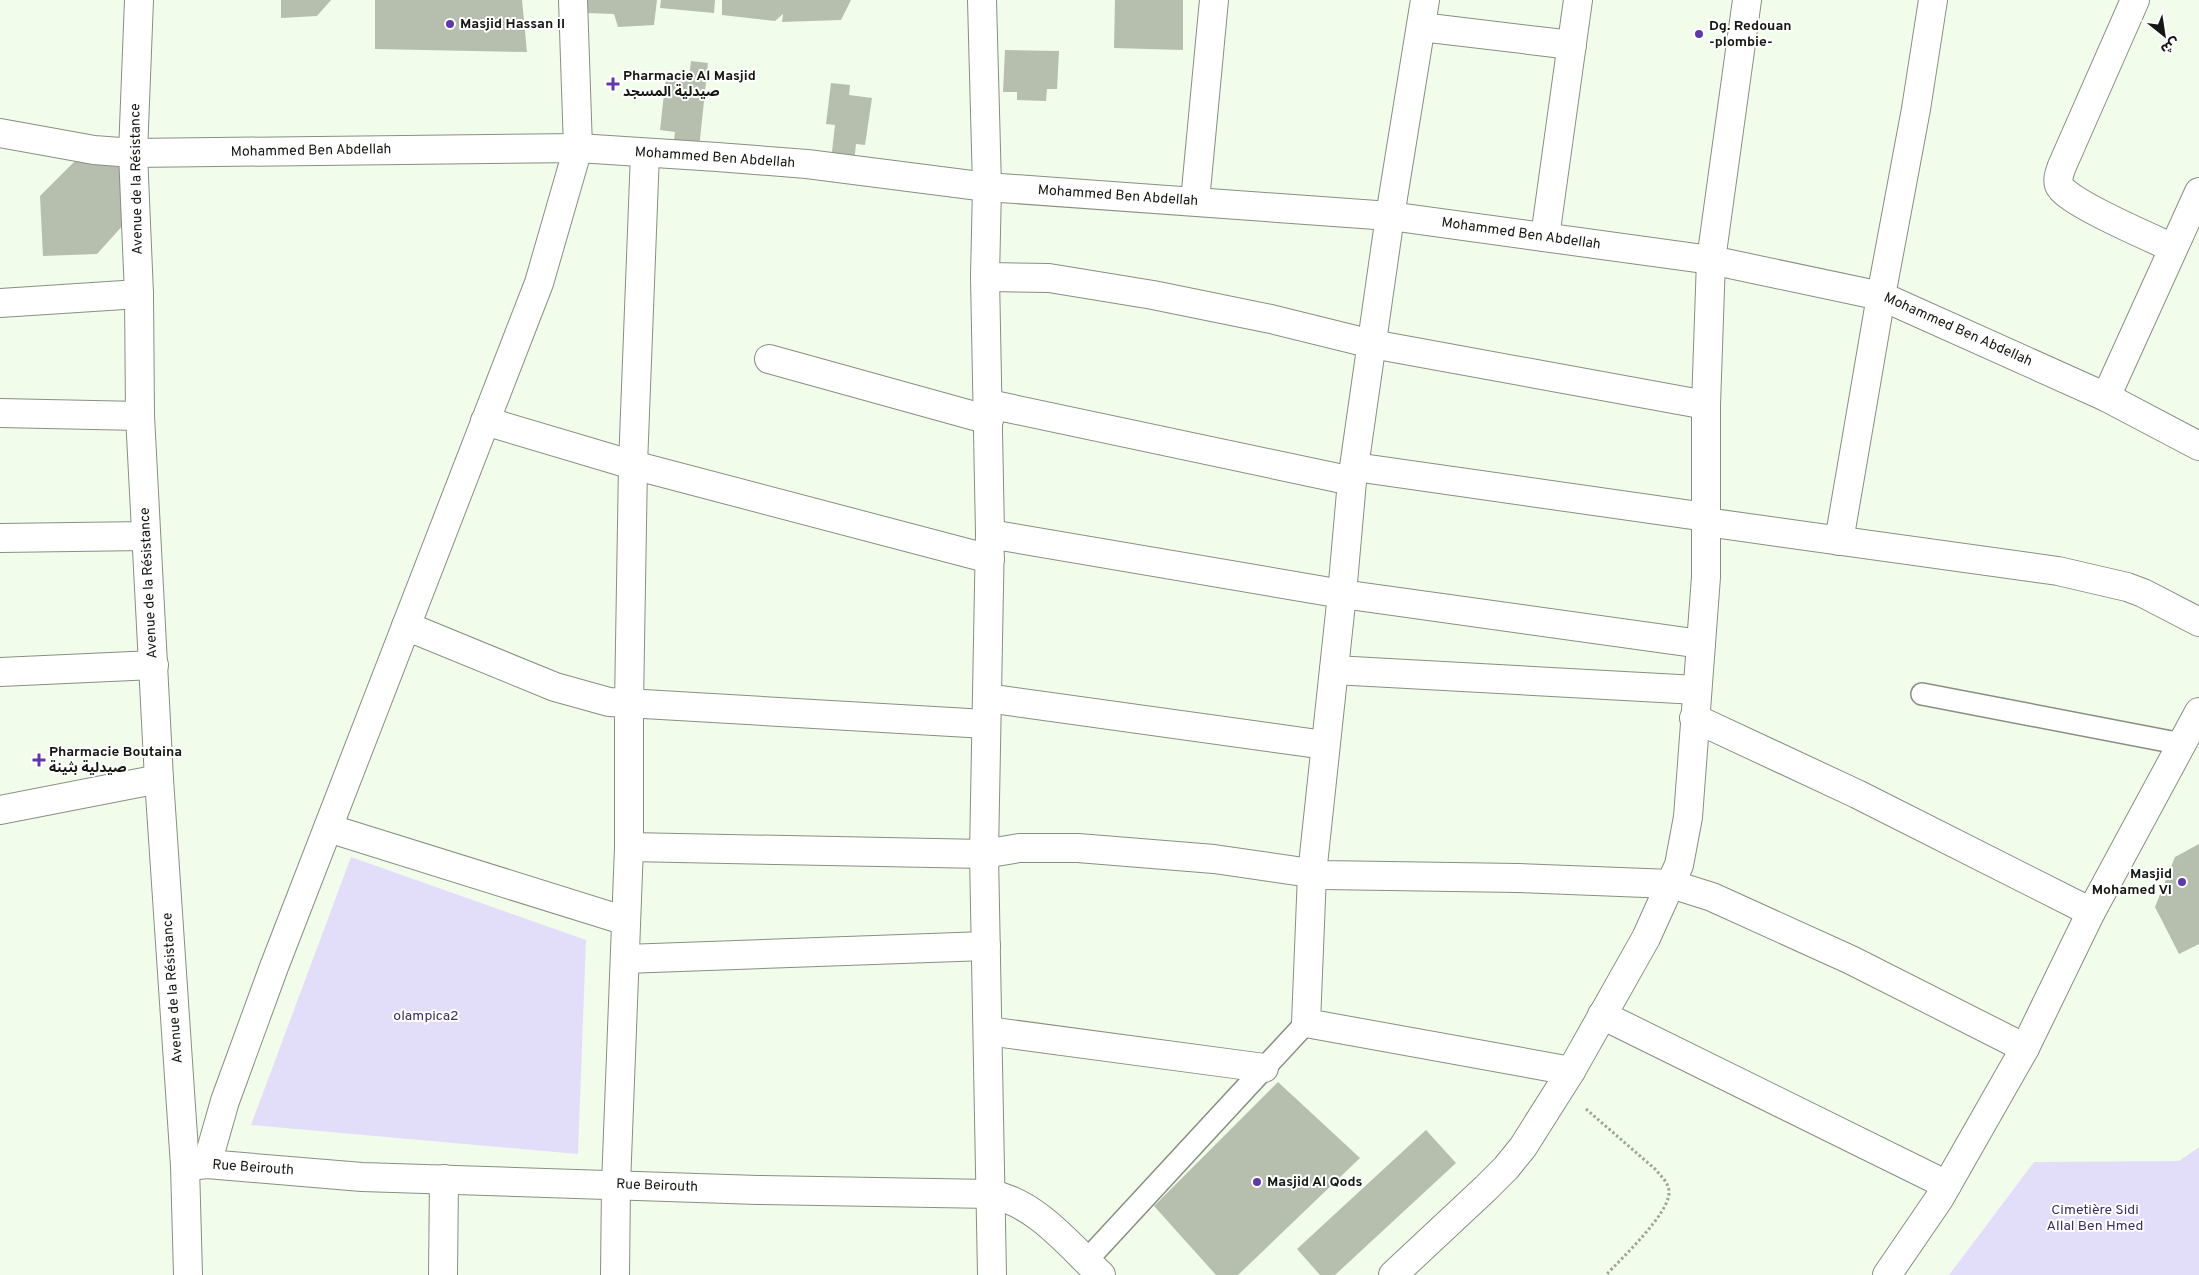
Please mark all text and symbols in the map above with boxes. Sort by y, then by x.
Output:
north arrow [2139,10,2189,60]
place label: Masjid Hassan II [460,16,565,33]
marker: Masjid Hassan II [444,18,456,30]
place label: Dg. Redouan -plombie- [1709,18,1792,51]
marker: Dg. Redouan -plombie- [1693,28,1705,40]
text: ش [2157,33,2182,57]
place label: Pharmacie Al Masjid صيدلية المسجد [623,68,756,101]
marker: Pharmacie Al Masjid صيدلية المسجد [607,78,619,90]
street label: Avenue de la Résistance [127,103,147,255]
street label: Mohammed Ben Abdellah [230,141,392,161]
street label: Mohammed Ben Abdellah [634,144,796,172]
street label: Mohammed Ben Abdellah [1037,182,1199,210]
street label: Mohammed Ben Abdellah [1440,214,1602,254]
street label: Mohammed Ben Abdellah [1881,290,2035,370]
street label: Avenue de la Résistance [137,507,161,659]
place label: Pharmacie Boutaina صيدلية بثينة [49,744,182,777]
marker: Pharmacie Boutaina صيدلية بثينة [33,754,45,766]
place label: Masjid Mohamed VI [2092,866,2172,899]
marker: Masjid Mohamed VI [2176,876,2188,888]
street label: Avenue de la Résistance [159,912,187,1064]
park label: olampica2 [393,1008,459,1025]
street label: Rue Beirouth [212,1157,294,1179]
place label: Masjid Al Qods [1267,1174,1363,1191]
street label: Rue Beirouth [616,1176,698,1196]
marker: Masjid Al Qods [1251,1176,1263,1188]
park label: Cimetière Sidi Allal Ben Hmed [2047,1202,2143,1235]

